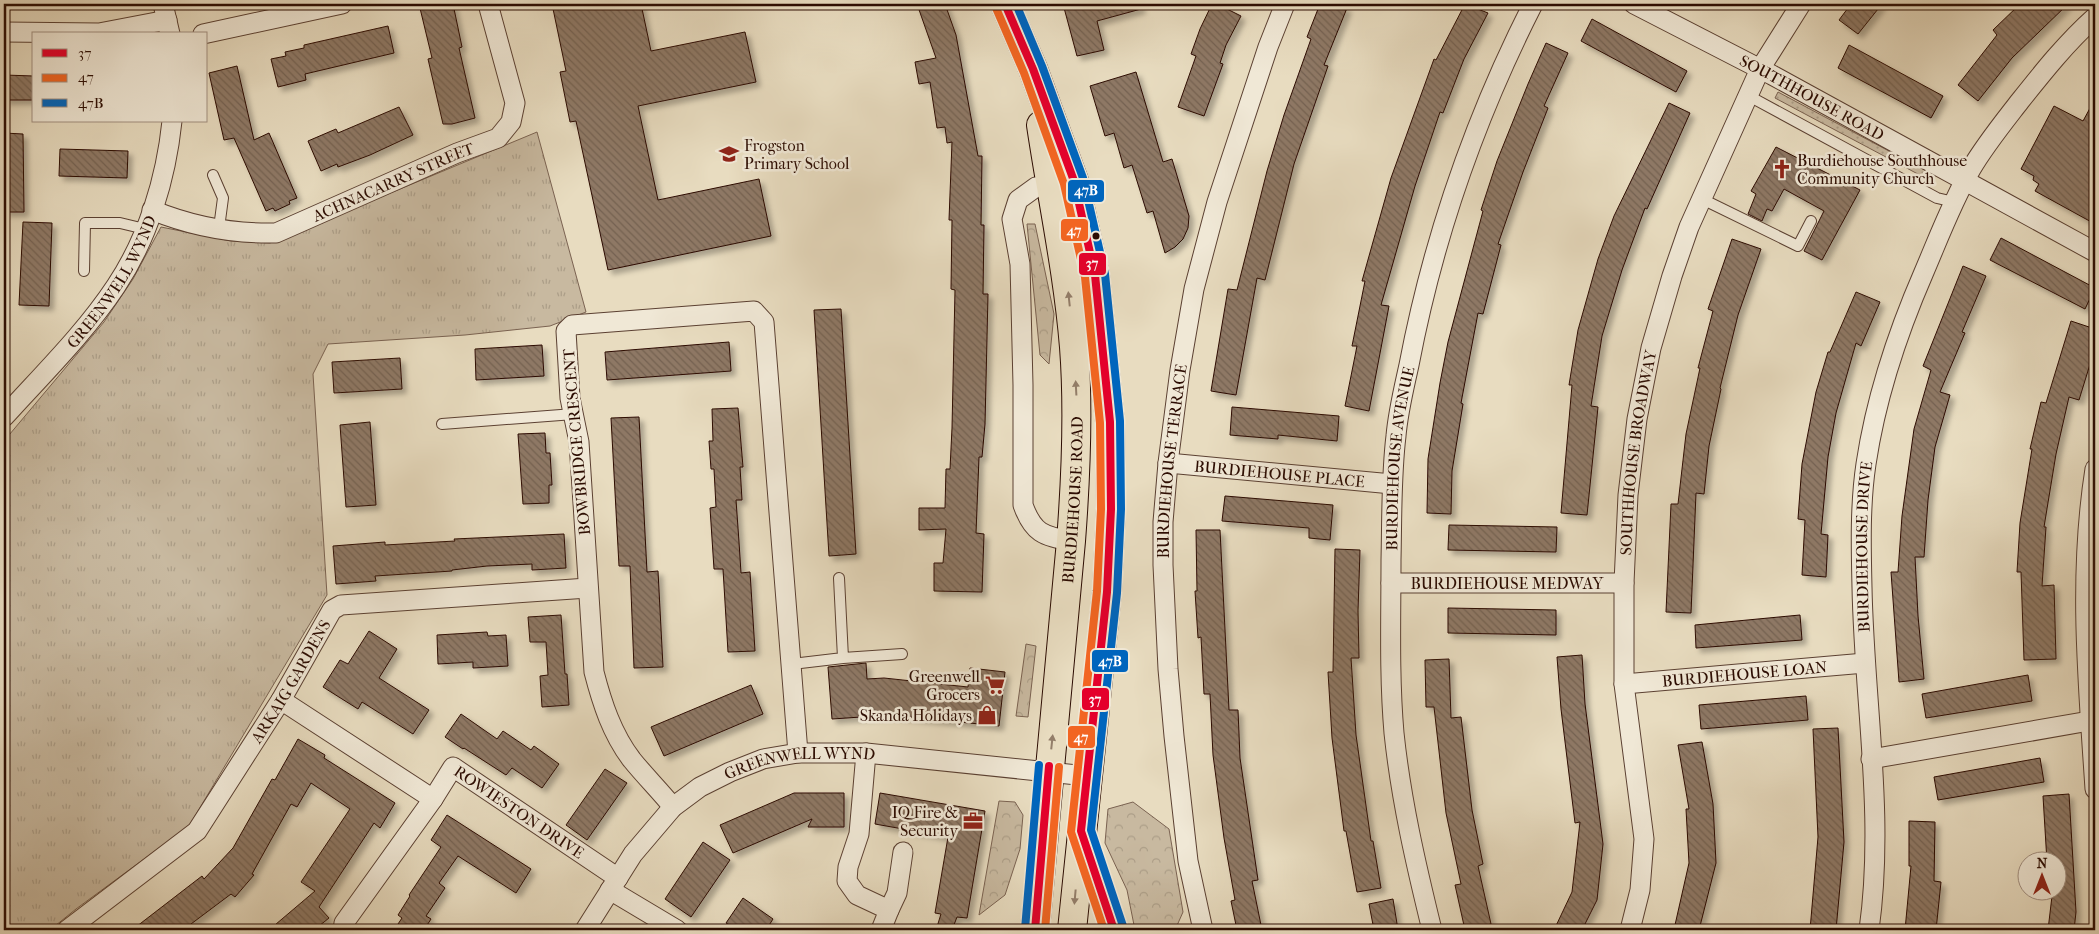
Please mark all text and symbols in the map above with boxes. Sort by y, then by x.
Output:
legend [32,32,208,122]
text: 37 [78,44,91,62]
street label: SOUTHHOUSE ROAD [1736,51,1887,145]
text: 47 [78,68,94,86]
text: 47B [78,94,103,112]
place label: Frogston Primary School [744,136,850,173]
street label: ACHNACARRY STREET [309,139,477,226]
school or university icon: Frogston Primary School [718,143,740,165]
place label: Burdiehouse Southhouse Community Church [1797,151,1967,188]
church icon: Burdiehouse Southhouse Community Church [1771,158,1793,180]
line badge: 47B [1067,179,1105,203]
text: 47B [1073,182,1098,199]
street label: GREENWELL WYND [63,213,160,352]
line badge: 47 [1060,218,1089,242]
text: 47 [1066,222,1082,239]
unlabelled marker [1091,231,1101,241]
line badge: 37 [1078,252,1107,276]
text: 37 [1086,255,1098,272]
one-way arrow [1065,291,1073,307]
street label: SOUTHHOUSE BROADWAY [1616,347,1661,556]
street label: BOWBRIDGE CRESCENT [559,348,594,536]
street label: BURDIEHOUSE TERRACE [1154,362,1191,559]
street label: BURDIEHOUSE AVENUE [1382,364,1418,551]
one-way arrow [1071,380,1079,396]
street label: BURDIEHOUSE ROAD [1058,416,1087,584]
street label: BURDIEHOUSE PLACE [1193,456,1366,491]
street label: BURDIEHOUSE DRIVE [1852,460,1876,633]
street label: BURDIEHOUSE MEDWAY [1411,574,1605,593]
street label: ARKAIG GARDENS [246,616,335,748]
line badge: 47B [1091,649,1129,673]
text: 47B [1097,653,1122,670]
street label: BURDIEHOUSE LOAN [1661,657,1828,691]
place label: Greenwell Grocers [909,667,981,704]
supermarket icon: Greenwell Grocers [984,674,1006,696]
line badge: 37 [1081,687,1110,711]
text: 37 [1089,691,1101,708]
shop icon: Skanda Holidays [976,704,998,726]
place label: Skanda Holidays [860,706,972,725]
line badge: 47 [1067,725,1096,749]
text: 47 [1073,729,1089,746]
one-way arrow [1048,734,1056,750]
street label: GREENWELL WYND [721,744,876,784]
street label: ROWIESTON DRIVE [450,762,588,863]
place label: IQ Fire & Security [892,803,958,840]
office icon: IQ Fire & Security [962,810,984,832]
north arrow [2016,852,2066,902]
text: N [2037,855,2048,872]
one-way arrow [1071,890,1079,906]

